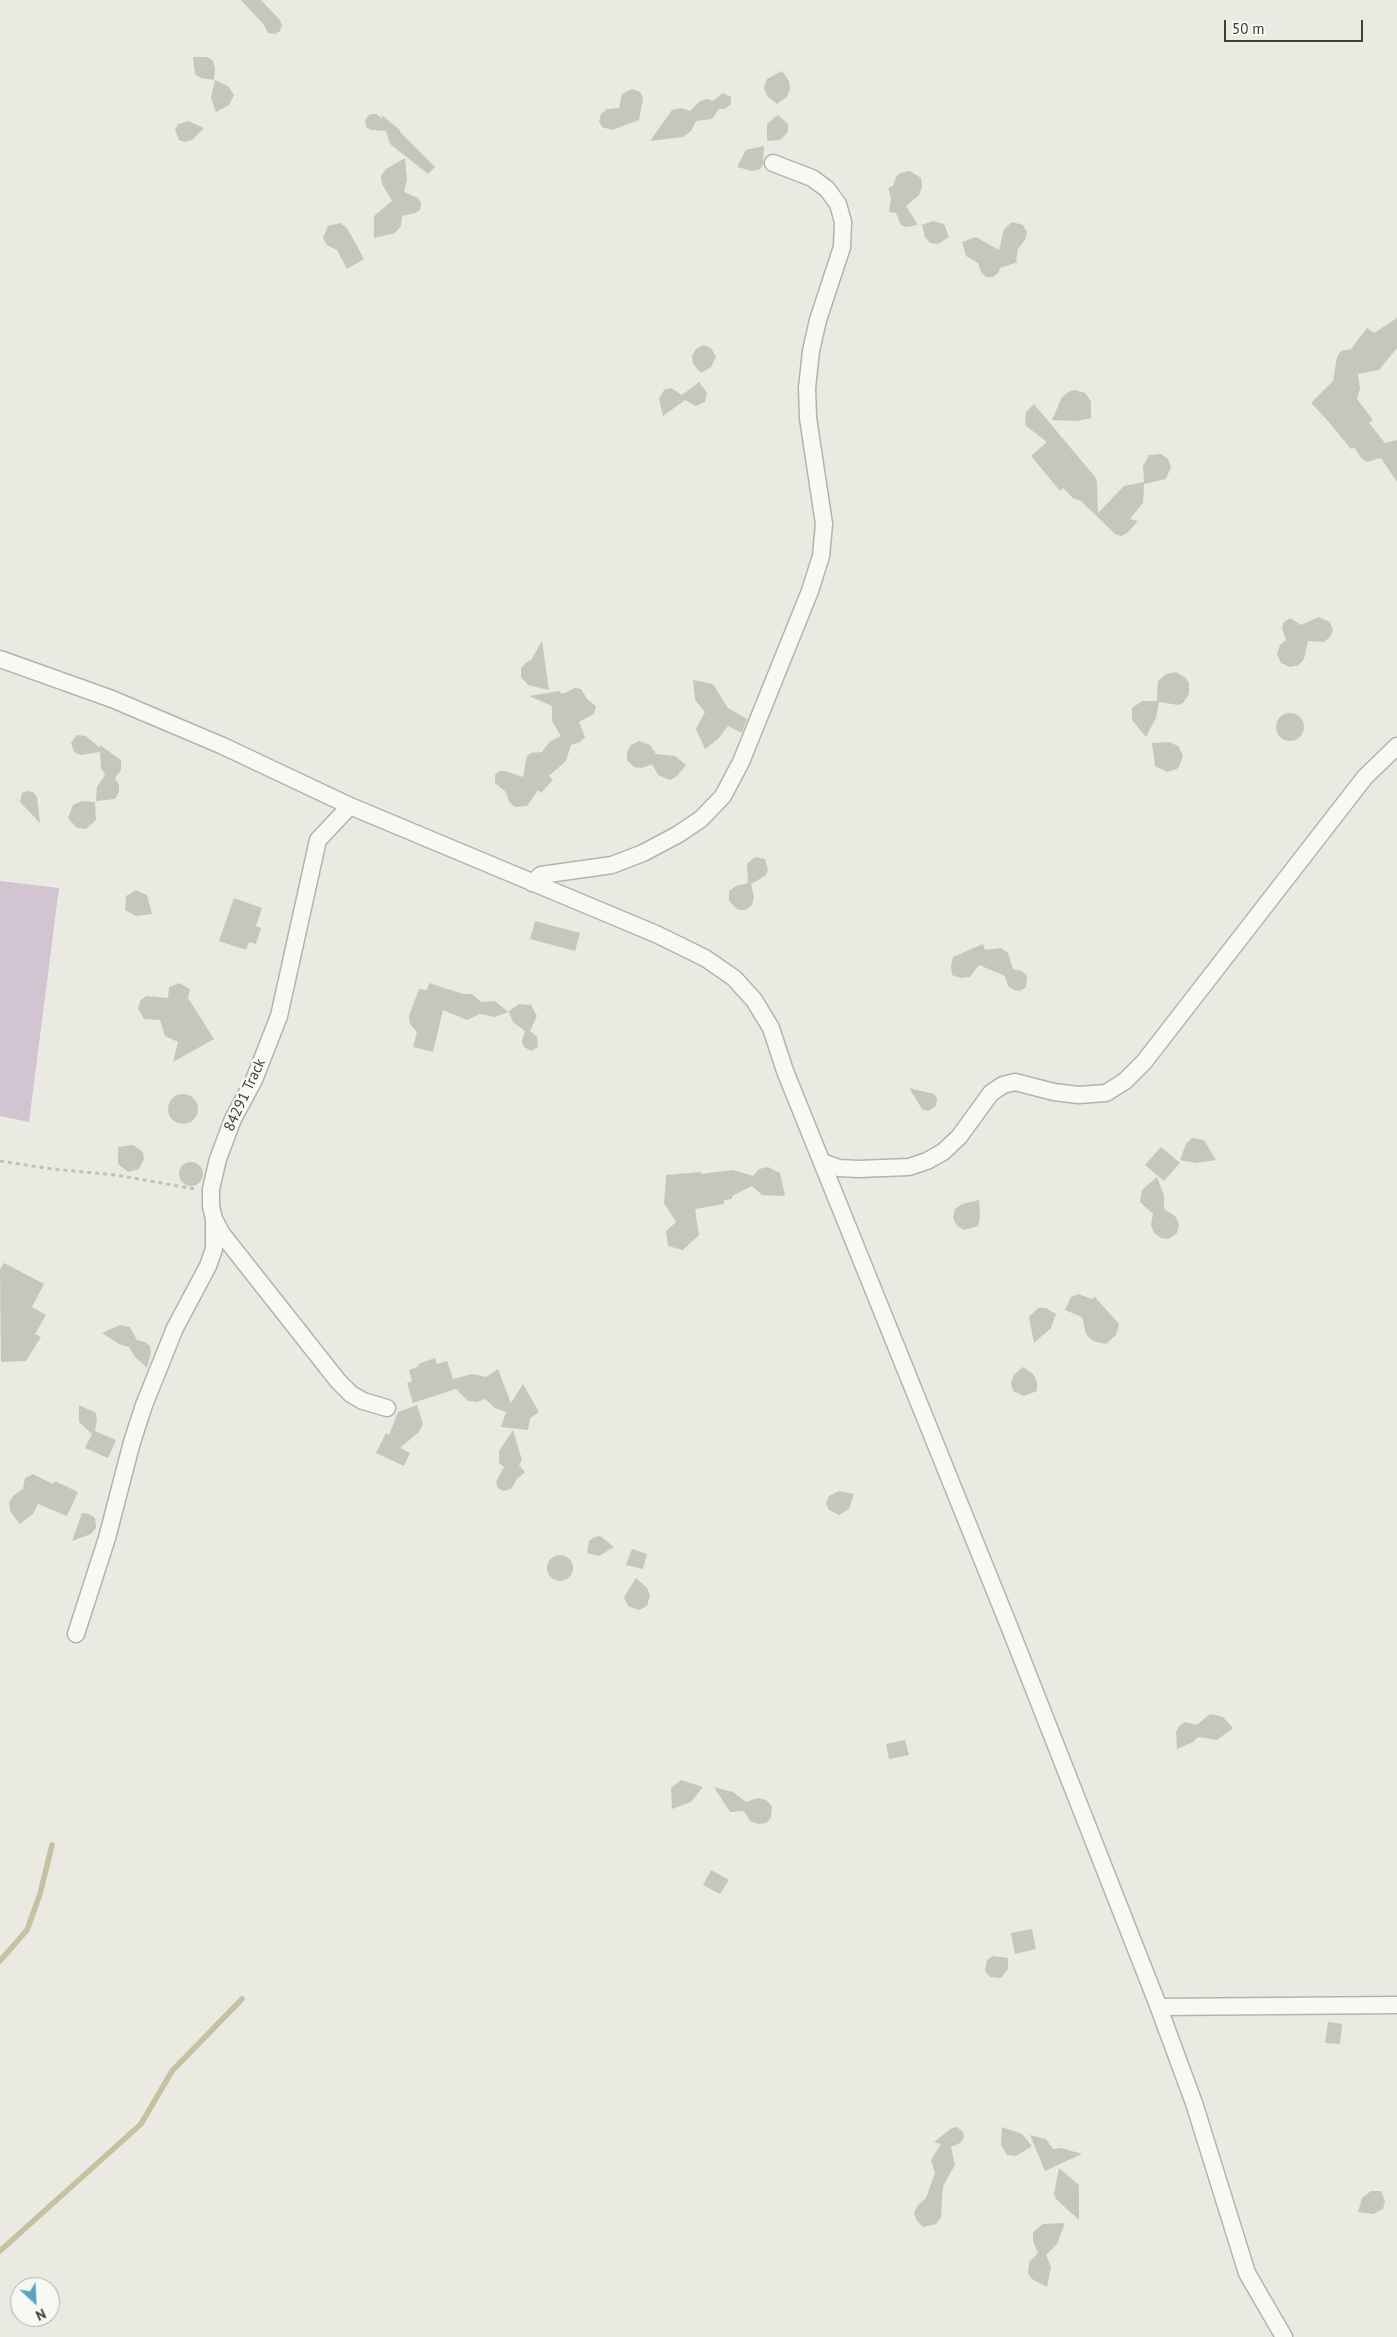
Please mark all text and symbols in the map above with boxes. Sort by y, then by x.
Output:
scale bar [1227,10,1366,42]
text: 50 m [1232,19,1265,38]
street label: 84291 Track [220,1056,270,1134]
north arrow [10,2277,60,2327]
text: N [33,2305,49,2325]

